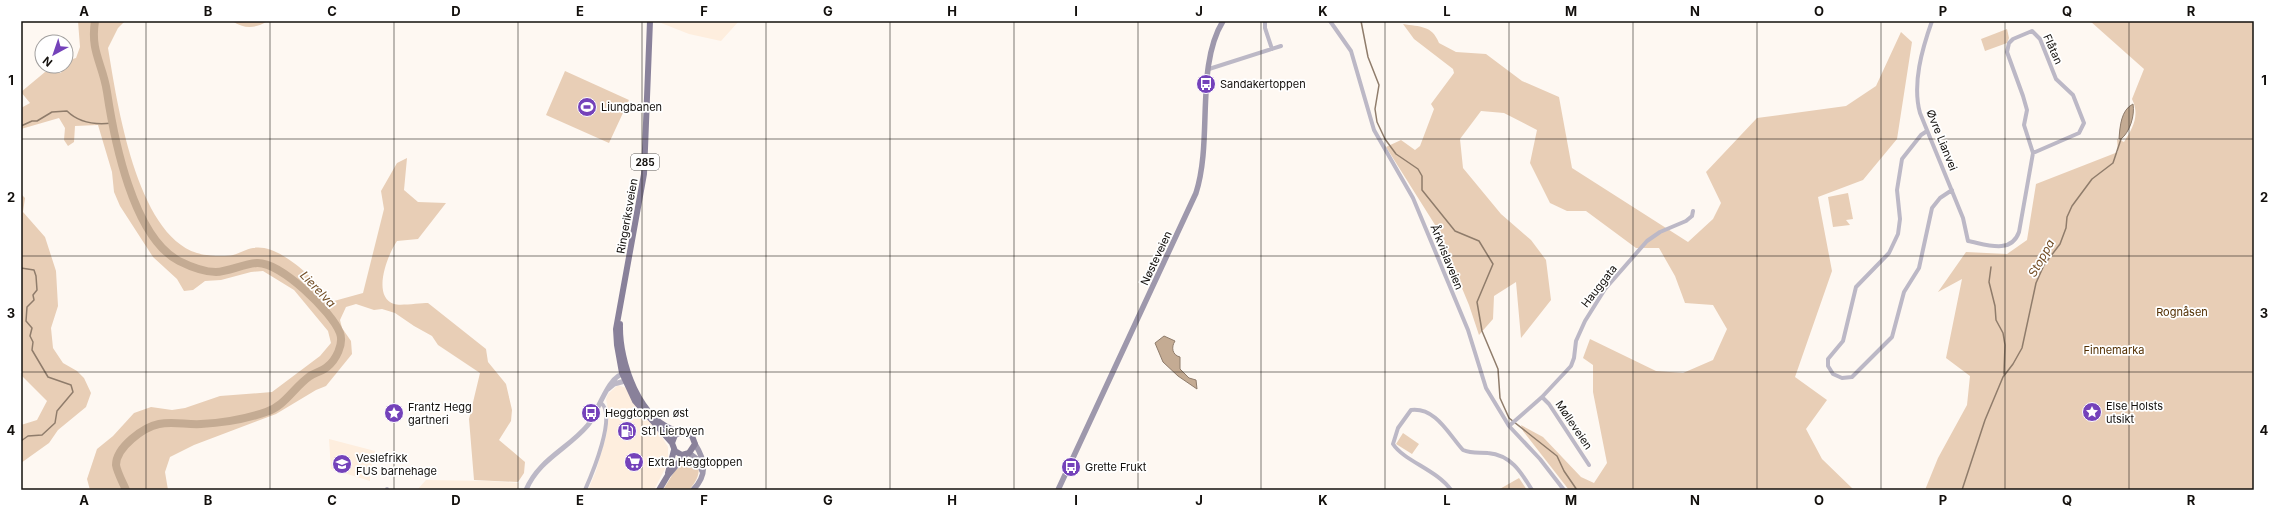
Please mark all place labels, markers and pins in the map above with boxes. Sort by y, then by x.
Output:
bus stop icon: Sandakertoppen [1195,73,1217,95]
place label: Sandakertoppen [1220,77,1306,91]
sports icon: Liungbanen [576,96,598,118]
place label: Liungbanen [601,100,662,114]
place label: Else Holsts utsikt [2106,399,2163,426]
place label: Frantz Hegg gartneri [408,400,472,427]
place icon: Else Holsts utsikt [2081,401,2103,423]
place icon: Frantz Hegg gartneri [383,402,405,424]
bus stop icon: Heggtoppen øst [580,402,602,424]
place label: Heggtoppen øst [605,406,689,420]
fuel station icon: St1 Lierbyen [616,420,638,442]
place label: St1 Lierbyen [641,424,704,438]
place label: Veslefrikk FUS barnehage [356,451,437,478]
supermarket icon: Extra Heggtoppen [623,451,645,473]
school or university icon: Veslefrikk FUS barnehage [331,453,353,475]
place label: Extra Heggtoppen [648,455,742,469]
bus stop icon: Grette Frukt [1060,456,1082,478]
place label: Grette Frukt [1085,460,1147,474]

